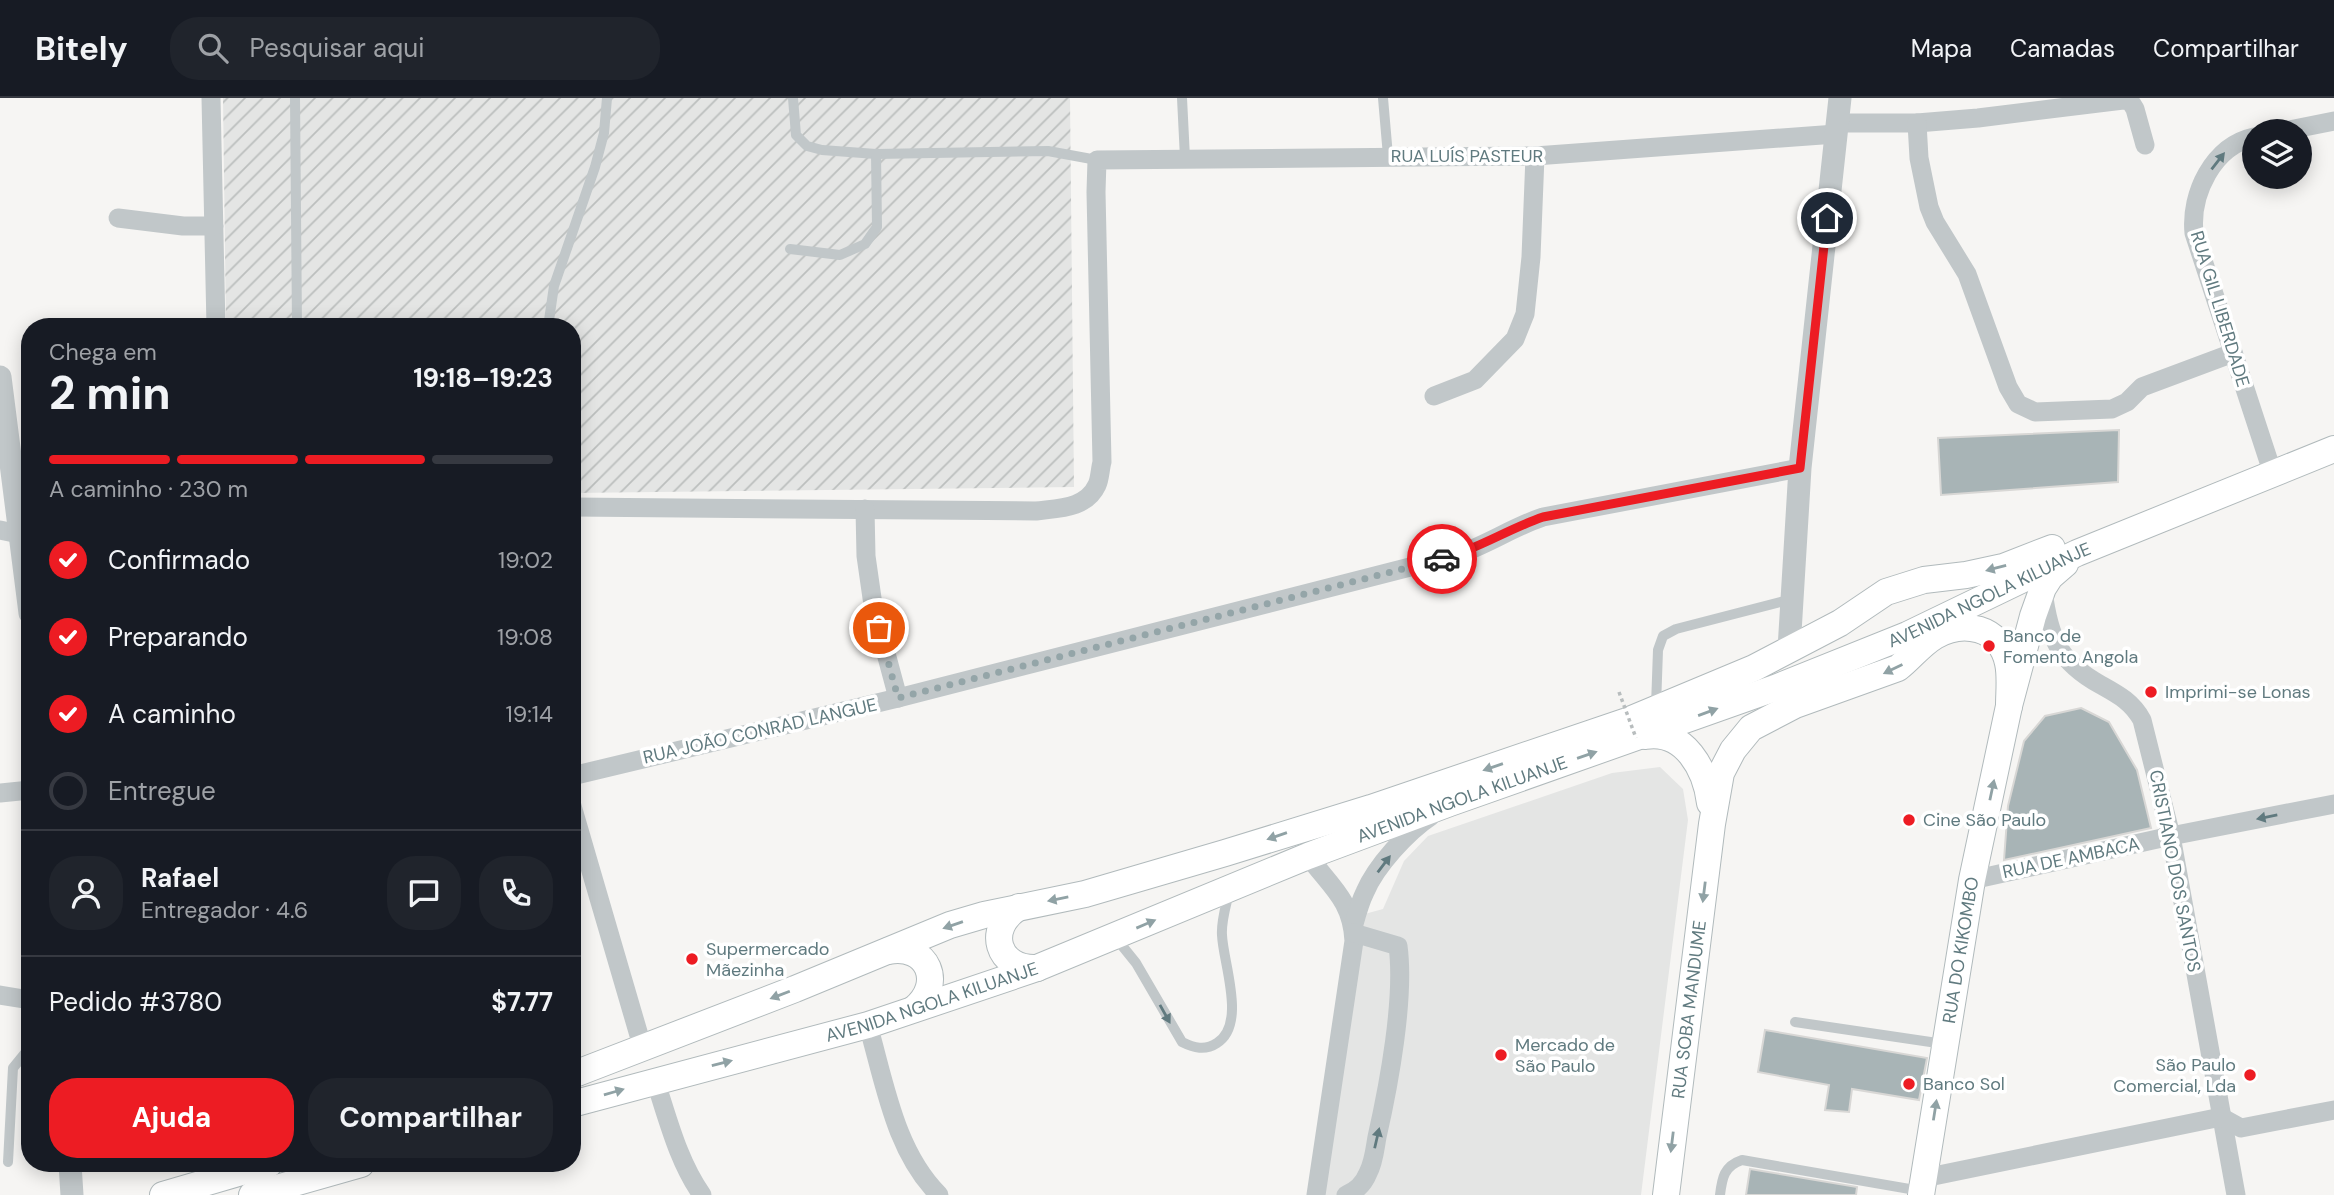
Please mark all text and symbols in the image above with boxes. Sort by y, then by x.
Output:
search box [170,17,660,80]
text: Bitely [35,27,128,70]
icon: search [194,29,232,67]
text: Pesquisar aqui [250,31,424,65]
text: Mapa [1911,33,1972,64]
text: Camadas [2010,33,2115,64]
text: Compartilhar [2153,33,2299,64]
map controls [2242,119,2312,189]
button: layers [2242,119,2312,189]
street label: RUA LUÍS PASTEUR [1391,144,1543,168]
one-way arrow [2210,152,2224,170]
pin [1797,188,1857,248]
icon: home [1808,199,1846,237]
street label: RUA GIL LIBERDADE [2185,228,2255,390]
text: Chega em [49,337,157,367]
text: 19:18–19:23 [413,361,553,395]
text: 2 min [49,363,171,423]
text: A caminho · 230 m [49,474,248,504]
courier [1407,524,1477,594]
street label: AVENIDA NGOLA KILUANJE [1884,537,2094,653]
icon: car [1423,540,1461,578]
icon: check [49,541,87,579]
text: Confirmado [108,543,250,577]
text: 19:02 [498,545,553,575]
one-way arrow [1985,563,2007,574]
pin [849,598,909,658]
icon: bag [860,609,898,647]
icon: check [49,618,87,656]
text: Preparando [108,620,248,654]
text: 19:08 [497,622,553,652]
place label: Banco de Fomento Angola [2003,624,2138,669]
marker: Banco de Fomento Angola [1981,638,1997,654]
one-way arrow [1883,663,1903,675]
place label: Imprimi-se Lonas [2165,680,2311,704]
marker: Imprimi-se Lonas [2143,684,2159,700]
street label: RUA JOÃO CONRAD LANGUE [641,692,879,770]
icon: check [49,695,87,733]
text: A caminho [108,697,236,731]
text: 19:14 [506,699,553,729]
one-way arrow [1698,706,1719,717]
one-way arrow [1576,749,1597,760]
street label: AVENIDA NGOLA KILUANJE [1353,750,1571,849]
one-way arrow [1483,762,1504,773]
street label: CRISTIANO DOS SANTOS [2144,768,2206,974]
text: Entregue [108,774,216,808]
one-way arrow [1986,779,1997,801]
place label: Cine São Paulo [1923,808,2046,832]
marker: Cine São Paulo [1901,812,1917,828]
one-way arrow [2256,812,2278,823]
one-way arrow [1266,831,1287,842]
street label: RUA DE AMBACA [2000,832,2142,884]
one-way arrow [1377,855,1391,873]
button: person [49,856,123,930]
button: chat [387,856,461,930]
button: phone [479,856,553,930]
text: Rafael [141,861,219,895]
street label: RUA DO KIKOMBO [1937,875,1984,1025]
one-way arrow [1698,881,1709,903]
one-way arrow [1047,894,1069,905]
text: Entregador · 4.6 [141,895,308,925]
one-way arrow [1135,918,1156,929]
street label: RUA SOBA MANDUME [1666,919,1712,1100]
one-way arrow [942,920,963,931]
place label: Supermercado Mãezinha [706,937,830,982]
marker: Supermercado Mãezinha [684,951,700,967]
street label: AVENIDA NGOLA KILUANJE [823,957,1041,1048]
text: Pedido #3780 [49,985,222,1019]
text: $7.77 [491,985,553,1019]
one-way arrow [769,990,790,1001]
one-way arrow [1158,1005,1170,1025]
place label: Mercado de São Paulo [1515,1033,1615,1078]
marker: Mercado de São Paulo [1493,1047,1509,1063]
place label: São Paulo Comercial, Lda [2113,1053,2236,1098]
one-way arrow [711,1057,733,1068]
marker: São Paulo Comercial, Lda [2242,1067,2258,1083]
place label: Banco Sol [1923,1072,2005,1096]
marker: Banco Sol [1901,1076,1917,1092]
button: Ajuda [49,1078,294,1158]
button: Compartilhar [308,1078,553,1158]
one-way arrow [604,1086,625,1096]
one-way arrow [1930,1099,1941,1121]
one-way arrow [1372,1127,1383,1149]
one-way arrow [1667,1131,1678,1153]

